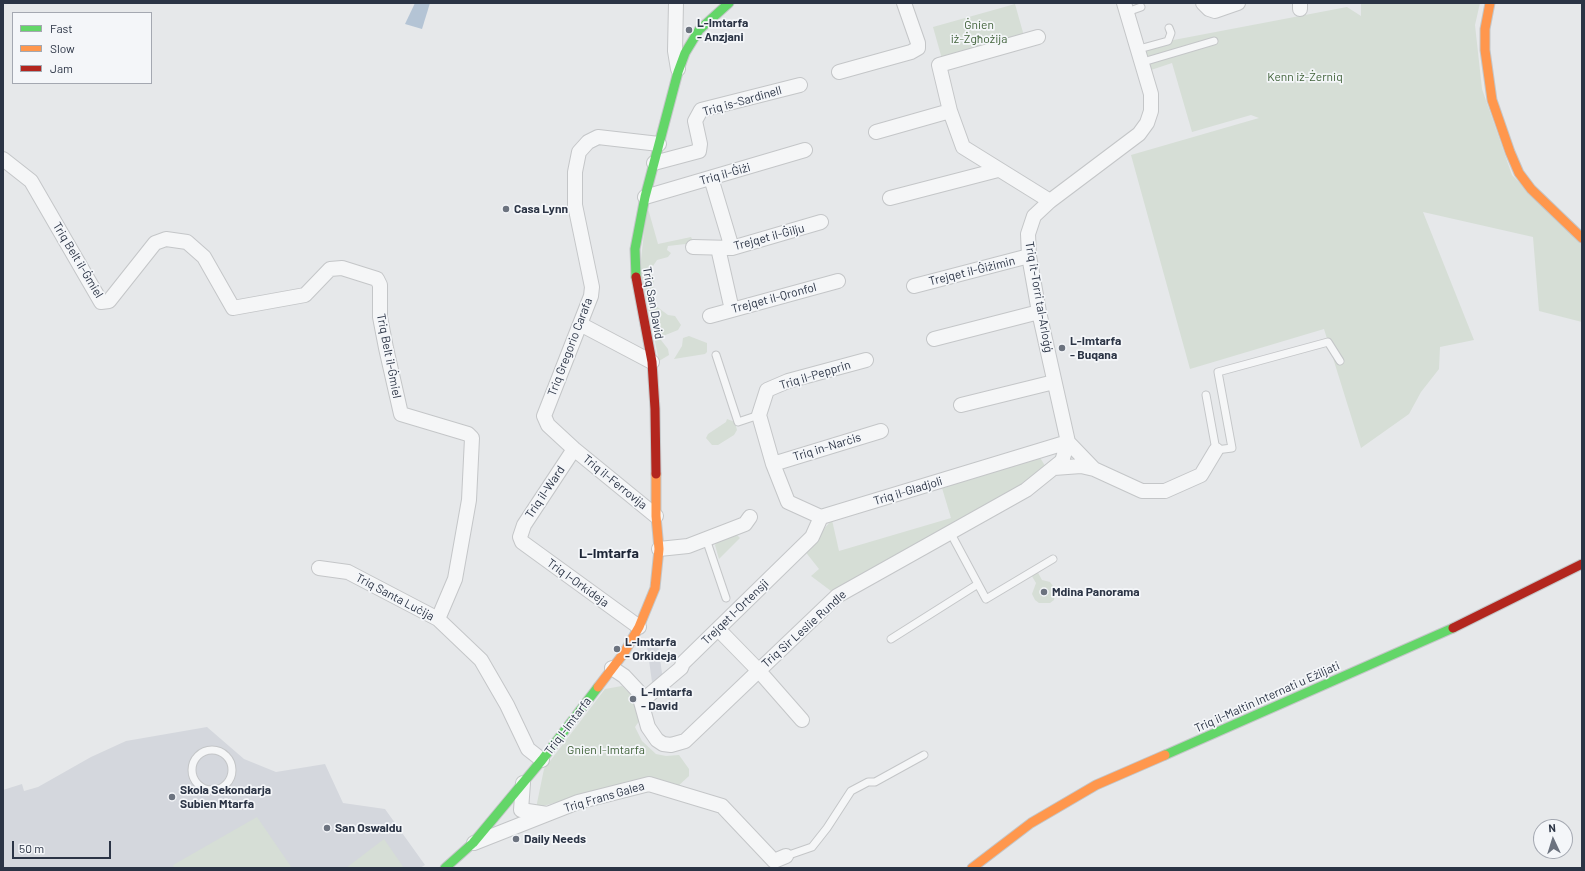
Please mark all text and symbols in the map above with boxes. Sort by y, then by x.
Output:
legend [12,12,152,84]
place label: L-Imtarfa - Anzjani [697,16,748,44]
park label: Ġnien iż-Żgħożija [951,18,1007,46]
text: Fast [50,21,73,35]
marker: L-Imtarfa - Anzjani [684,25,694,35]
text: Slow [50,41,75,55]
text: Jam [50,61,73,75]
park label: Kenn iż-Żerniq [1267,70,1343,84]
street label: Triq is-Sardinell [701,83,783,119]
street label: Triq il-Ġiżi [698,160,752,188]
place label: Casa Lynn [514,202,568,216]
marker: Casa Lynn [501,204,511,214]
street label: Triq Belt il-Ġmiel [50,219,106,301]
street label: Trejqet il-Ġilju [732,221,806,253]
street label: Triq it-Torri tal-Arloġġ [1022,240,1056,354]
street label: Trejqet il-Ġiżimin [927,253,1017,289]
street label: Triq San David [640,266,666,340]
street label: Trejqet il-Qronfol [730,280,818,316]
street label: Triq Gregorio Carafa [545,296,595,398]
street label: Triq Belt il-Ġmiel [374,312,404,400]
place label: L-Imtarfa - Buqana [1070,334,1121,362]
marker: L-Imtarfa - Buqana [1057,343,1067,353]
street label: Triq il-Pepprin [778,357,852,393]
street label: Triq in-Narċis [791,430,863,464]
street label: Triq il-Ferrovija [580,452,650,512]
street label: Triq il-Ward [522,463,568,521]
street label: Triq il-Gladjoli [872,474,944,508]
district label: L-Imtarfa [579,545,639,561]
street label: Triq l-Orkideja [544,556,612,610]
street label: Triq Santa Luċija [353,570,437,624]
street label: Trejqet l-Ortensji [698,576,772,648]
place label: Mdina Panorama [1052,585,1140,599]
street label: Triq Sir Leslie Rundle [759,587,849,671]
marker: Mdina Panorama [1039,587,1049,597]
place label: L-Imtarfa - Orkideja [625,635,677,663]
marker: L-Imtarfa - Orkideja [612,644,622,654]
street label: Triq il-Maltin Internati u Eżiljati [1192,658,1342,736]
place label: L-Imtarfa - David [641,685,692,713]
street label: Triq l-Imtarfa [542,694,594,758]
marker: L-Imtarfa - David [628,694,638,704]
park label: Gnien l-Imtarfa [567,743,645,757]
street label: Triq Frans Galea [562,779,646,815]
place label: Skola Sekondarja Subien Mtarfa [180,783,271,811]
marker: Skola Sekondarja Subien Mtarfa [167,792,177,802]
north arrow [1533,819,1573,859]
place label: San Oswaldu [335,821,402,835]
text: N [1548,821,1556,834]
marker: San Oswaldu [322,823,332,833]
place label: Daily Needs [524,832,586,846]
scale bar [14,833,113,859]
marker: Daily Needs [511,834,521,844]
text: 50 m [19,841,44,855]

